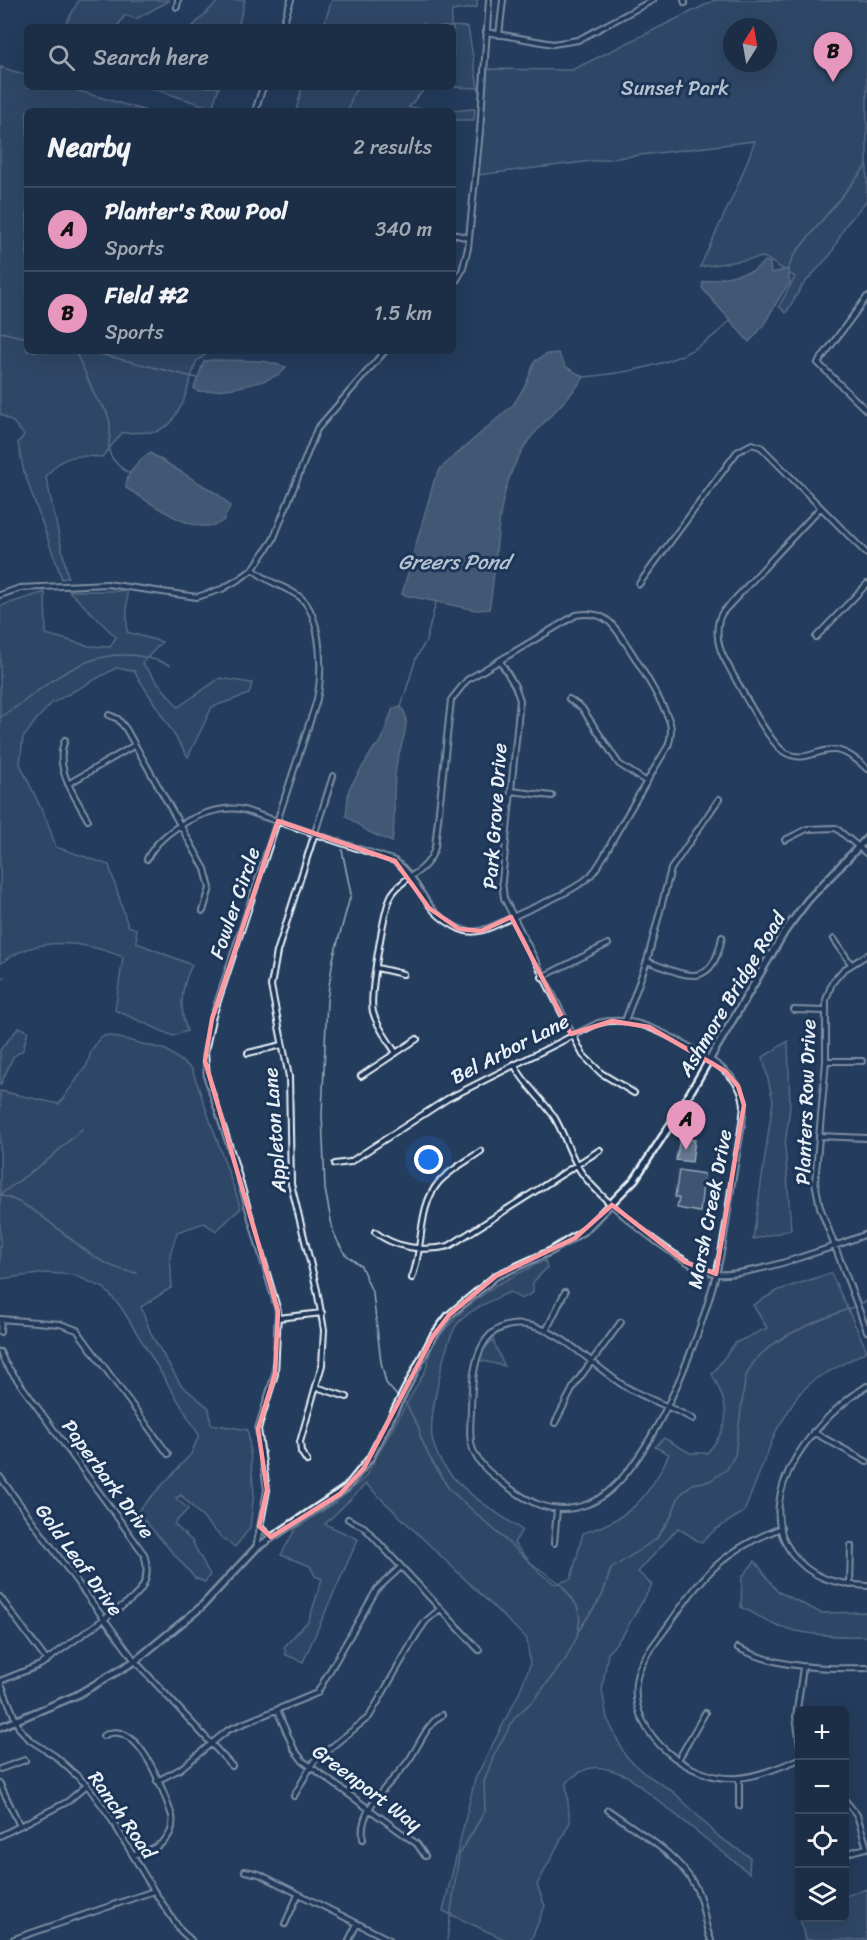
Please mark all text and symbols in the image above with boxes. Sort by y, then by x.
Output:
north arrow [723,18,777,72]
search box [24,24,456,90]
pin: B [814,32,852,82]
text: Search here [93,38,209,77]
icon: search [45,41,78,74]
park label: Sunset Park [621,71,729,106]
text: Nearby [48,124,130,170]
text: 2 results [353,130,432,165]
text: Planter's Row Pool [105,192,288,231]
text: A [61,212,74,247]
text: 340 m [375,212,432,247]
text: Sports [105,231,164,266]
text: Field #2 [105,276,189,315]
text: B [61,296,74,331]
text: 1.5 km [374,296,432,331]
text: Sports [105,315,164,350]
water label: Greers Pond [398,543,515,581]
street label: Park Grove Drive [472,742,518,890]
street label: Fowler Circle [200,842,270,964]
street label: Ashmore Bridge Road [668,903,796,1084]
street label: Bel Arbor Lane [444,1004,576,1094]
street label: Planters Row Drive [786,1018,826,1186]
street label: Appleton Lane [253,1066,297,1195]
pin: A [666,1100,706,1150]
street label: Marsh Creek Drive [677,1126,743,1292]
your location [414,1145,443,1174]
street label: Paperbark Drive [52,1412,164,1546]
street label: Gold Leaf Drive [26,1496,132,1624]
map controls [795,1706,849,1922]
button: + [795,1706,849,1760]
street label: Greenport Way [304,1735,430,1842]
button: − [795,1760,849,1814]
street label: Ranch Road [79,1763,166,1868]
button: locate [795,1814,849,1868]
button: layers [795,1868,849,1922]

